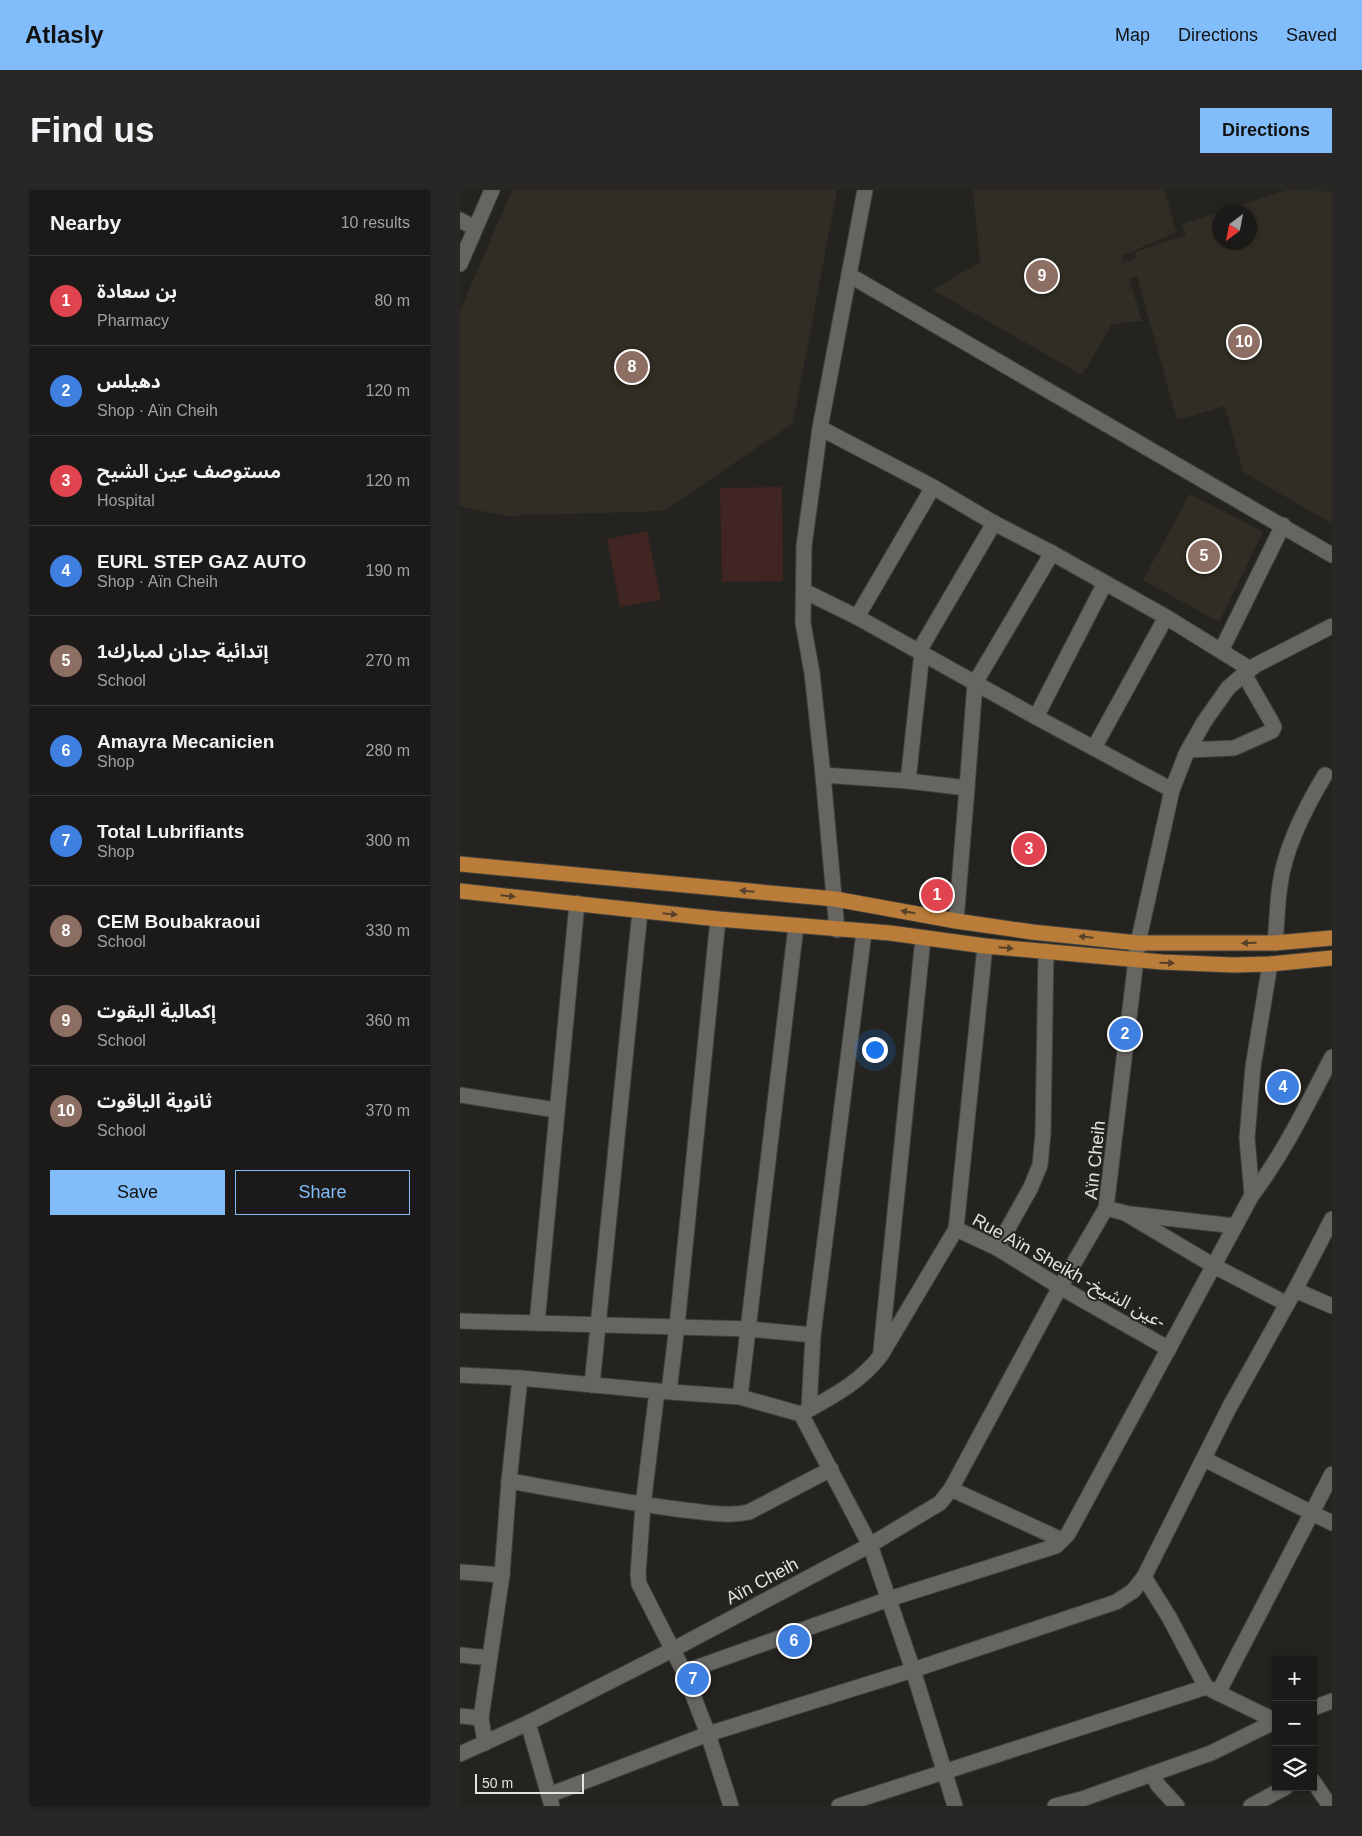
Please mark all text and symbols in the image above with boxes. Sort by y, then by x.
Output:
text: Atlasly [25,21,104,48]
text: Map [1115,25,1150,45]
text: Directions [1178,25,1258,45]
text: Saved [1286,25,1337,45]
button: Directions [1200,108,1332,153]
text: Find us [30,110,154,149]
north arrow [1212,205,1257,250]
text: Nearby [50,211,121,234]
text: 10 results [341,214,410,231]
pin: 9 [1026,257,1058,295]
text: بن سعادة [97,281,177,302]
text: 1 [62,292,70,309]
text: 80 m [374,292,410,309]
text: Pharmacy [97,312,169,329]
pin: 10 [1228,323,1260,361]
pin: 8 [616,348,648,386]
text: دهيلس [97,371,161,392]
text: 2 [62,382,70,399]
text: 120 m [366,382,410,399]
text: Shop · Aïn Cheih [97,402,218,419]
text: مستوصف عين الشيح [97,461,281,482]
text: 3 [62,472,70,489]
text: 120 m [366,472,410,489]
text: Hospital [97,492,155,509]
pin: 5 [1188,537,1220,575]
text: EURL STEP GAZ AUTO [97,551,306,572]
text: 4 [62,562,70,579]
text: 190 m [366,562,410,579]
text: Shop · Aïn Cheih [97,573,218,590]
text: 1إتدائية جدان لمبارك [97,641,268,662]
text: 5 [62,652,70,669]
text: 270 m [366,652,410,669]
text: School [97,672,146,689]
text: Amayra Mecanicien [97,731,274,752]
text: 6 [62,742,70,759]
text: 280 m [366,742,410,759]
text: Shop [97,753,134,770]
text: Total Lubrifiants [97,821,244,842]
pin: 3 [1013,830,1045,868]
text: 7 [62,832,70,849]
text: 300 m [366,832,410,849]
text: Shop [97,843,134,860]
pin: 1 [921,876,953,914]
one-way arrow [739,886,755,894]
one-way arrow [501,892,517,900]
one-way arrow [901,908,916,916]
one-way arrow [662,910,678,918]
text: CEM Boubakraoui [97,911,261,932]
text: 8 [62,922,70,939]
text: 330 m [366,922,410,939]
text: School [97,933,146,950]
one-way arrow [1078,933,1094,941]
one-way arrow [1240,940,1256,948]
one-way arrow [998,944,1014,952]
one-way arrow [1160,959,1176,967]
text: إكمالية اليقوت [97,1001,216,1022]
text: 9 [62,1012,70,1029]
text: 360 m [366,1012,410,1029]
pin: 2 [1109,1015,1141,1053]
text: School [97,1032,146,1049]
your location [862,1037,888,1063]
pin: 4 [1267,1068,1299,1106]
text: ثانوية الياقوت [97,1091,212,1112]
text: 10 [57,1102,75,1119]
text: 370 m [366,1102,410,1119]
street label: Aïn Cheih [1081,1120,1109,1200]
text: School [97,1122,146,1139]
button: Save [50,1170,225,1215]
button: Share [235,1170,410,1215]
street label: Rue Aïn Sheikh -عين الشيخ- [968,1209,1169,1335]
street label: Aïn Cheih [722,1554,802,1608]
pin: 6 [778,1622,810,1660]
map controls [1272,1656,1317,1791]
button: + [1272,1656,1317,1701]
pin: 7 [677,1660,709,1698]
button: − [1272,1701,1317,1746]
button: layers [1272,1746,1317,1791]
scale bar [475,1771,584,1794]
text: 50 m [482,1775,513,1791]

